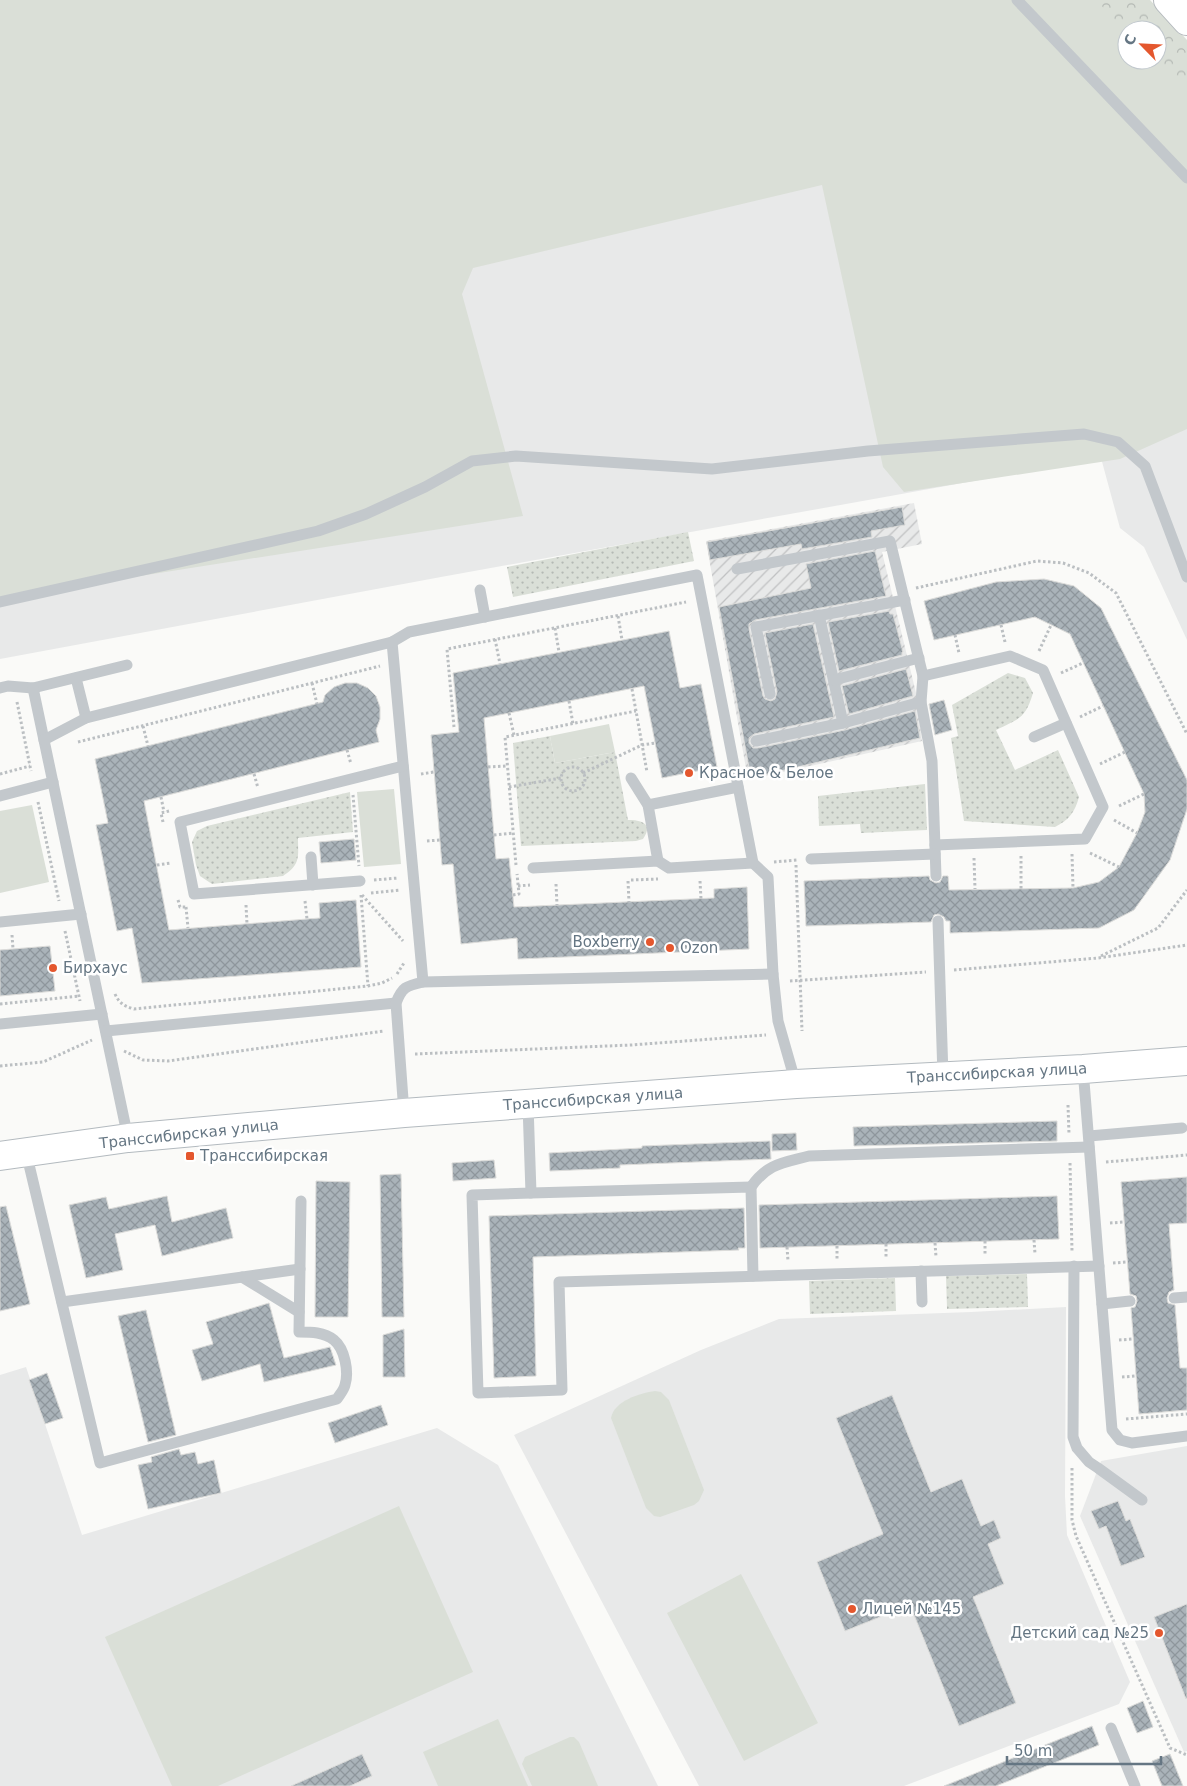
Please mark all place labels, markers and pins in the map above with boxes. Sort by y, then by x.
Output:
place label: Красное & Белое [699,764,834,782]
marker: Красное & Белое [683,767,695,779]
place label: Boxberry [572,933,640,951]
marker: Boxberry [644,936,656,948]
place label: Ozon [680,939,718,957]
marker: Ozon [664,942,676,954]
place label: Бирхаус [63,959,128,977]
marker: Бирхаус [47,962,59,974]
place label: Транссибирская [199,1147,328,1165]
marker: Транссибирская [184,1150,196,1162]
place label: Лицей №145 [862,1600,961,1618]
marker: Лицей №145 [846,1603,858,1615]
place label: Детский сад №25 [1010,1624,1149,1642]
marker: Детский сад №25 [1153,1627,1165,1639]

